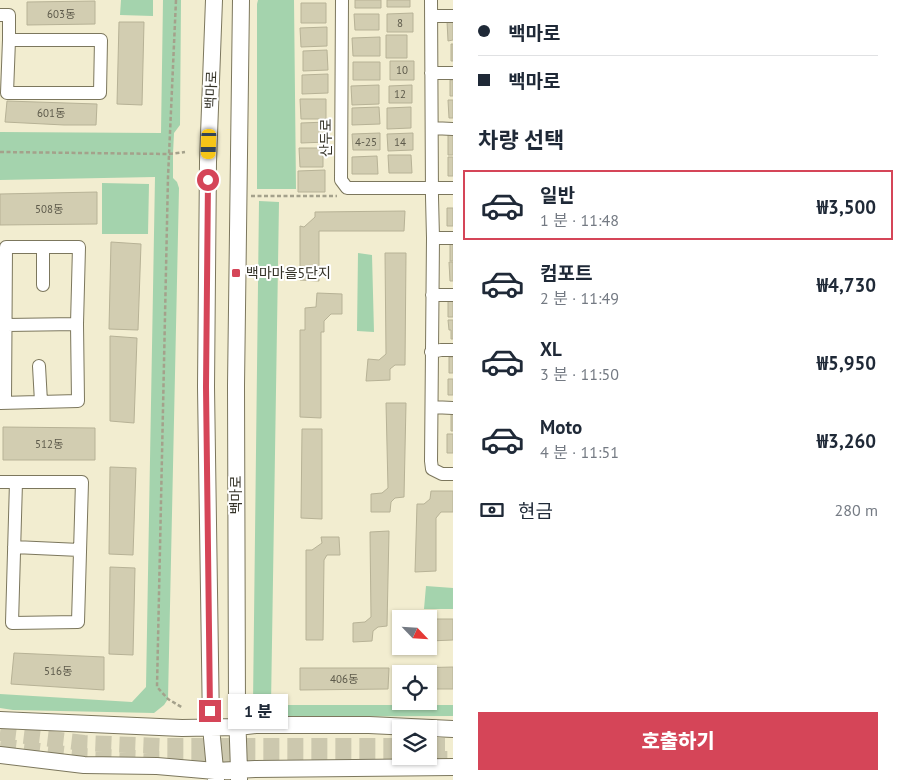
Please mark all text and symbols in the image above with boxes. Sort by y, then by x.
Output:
house number: 603동 [47,7,75,21]
house number: 8 [397,16,403,30]
text: 백마로 [508,21,560,45]
house number: 10 [396,63,408,77]
text: 백마로 [508,69,560,93]
street label: 백마로 [201,70,221,110]
house number: 12 [394,87,406,101]
house number: 601동 [37,106,65,120]
street label: 산두로 [317,119,335,157]
text: 차량 선택 [478,126,565,154]
car [200,129,217,159]
house number: 4-25 [355,135,377,149]
house number: 14 [394,135,406,149]
route start [197,169,219,191]
icon: car [480,183,525,228]
text: 일반 [540,183,575,207]
text: ₩3,500 [817,195,876,219]
house number: 508동 [35,202,63,216]
text: 1 분 · 11:48 [540,210,619,230]
icon: car [480,261,525,306]
text: 컴포트 [540,261,592,285]
place label: 백마마을5단지 [246,264,331,282]
marker: 백마마을5단지 [230,267,242,279]
text: ₩4,730 [817,273,876,297]
text: 2 분 · 11:49 [540,288,619,308]
text: XL [540,337,562,361]
icon: car [480,339,525,384]
text: ₩5,950 [817,351,876,375]
text: 3 분 · 11:50 [540,364,619,384]
text: Moto [540,415,582,439]
icon: car [480,417,525,462]
text: ₩3,260 [817,429,876,453]
house number: 512동 [35,437,63,451]
text: 4 분 · 11:51 [540,442,619,462]
street label: 백마로 [227,476,245,514]
icon: cash [478,496,506,524]
text: 현금 [518,499,553,523]
text: 280 m [835,500,878,520]
north arrow [392,610,438,655]
map controls [392,610,437,765]
house number: 516동 [44,664,72,678]
button: locate [392,665,437,710]
house number: 406동 [330,672,358,686]
callout: 1 분 [228,694,288,728]
route end [199,700,221,722]
text: 1 분 [244,701,272,721]
button: 호출하기 [478,712,878,770]
button: layers [392,720,437,765]

